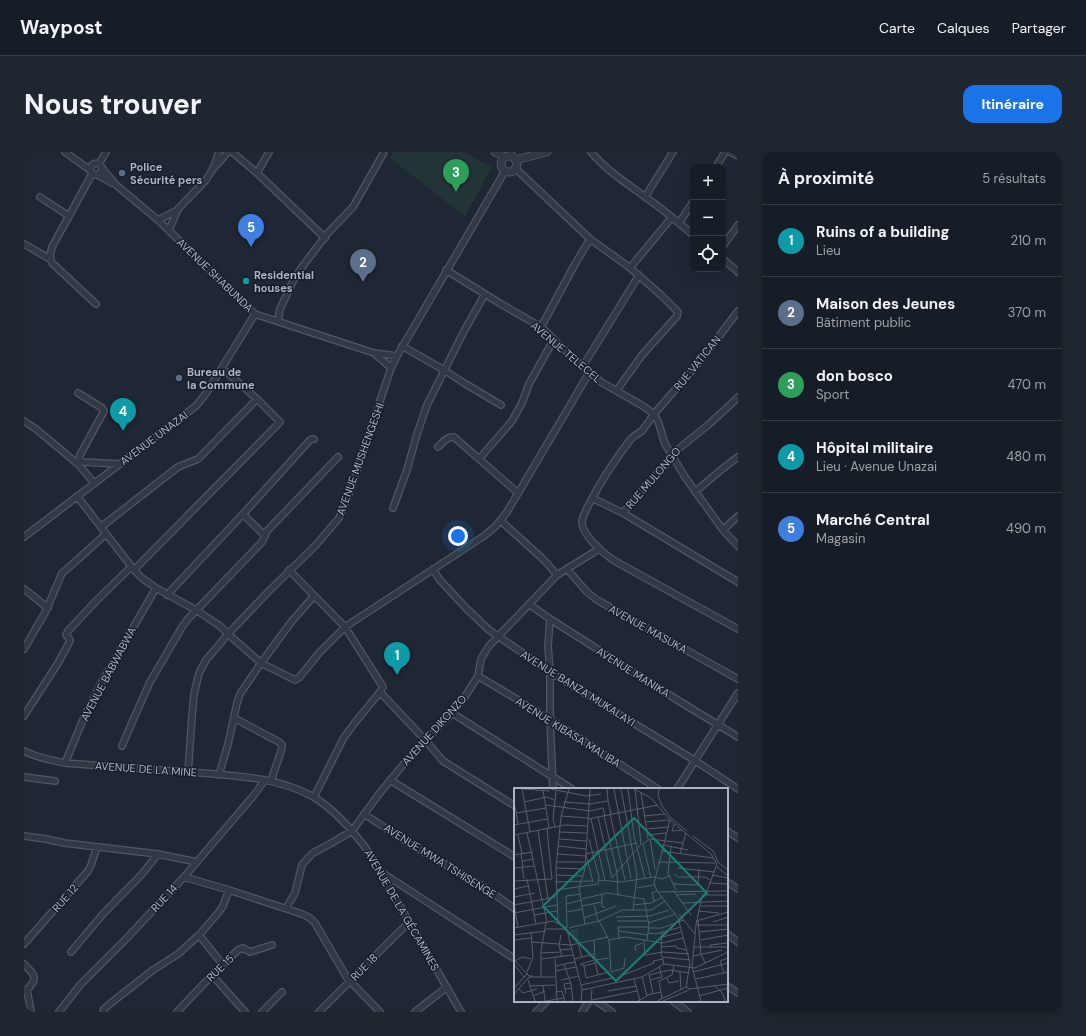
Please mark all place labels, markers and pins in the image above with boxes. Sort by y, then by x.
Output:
pin: 3 [443,159,469,192]
place label: Police Sécurité pers [130,160,202,187]
marker: Police Sécurité pers [117,168,127,178]
pin: 5 [238,214,264,247]
pin: 2 [350,249,376,282]
place label: Residential houses [254,268,314,295]
marker: Residential houses [241,276,251,286]
place label: Bureau de la Commune [187,365,255,392]
marker: Bureau de la Commune [174,373,184,383]
pin: 4 [110,398,136,431]
pin: 1 [384,642,410,675]

